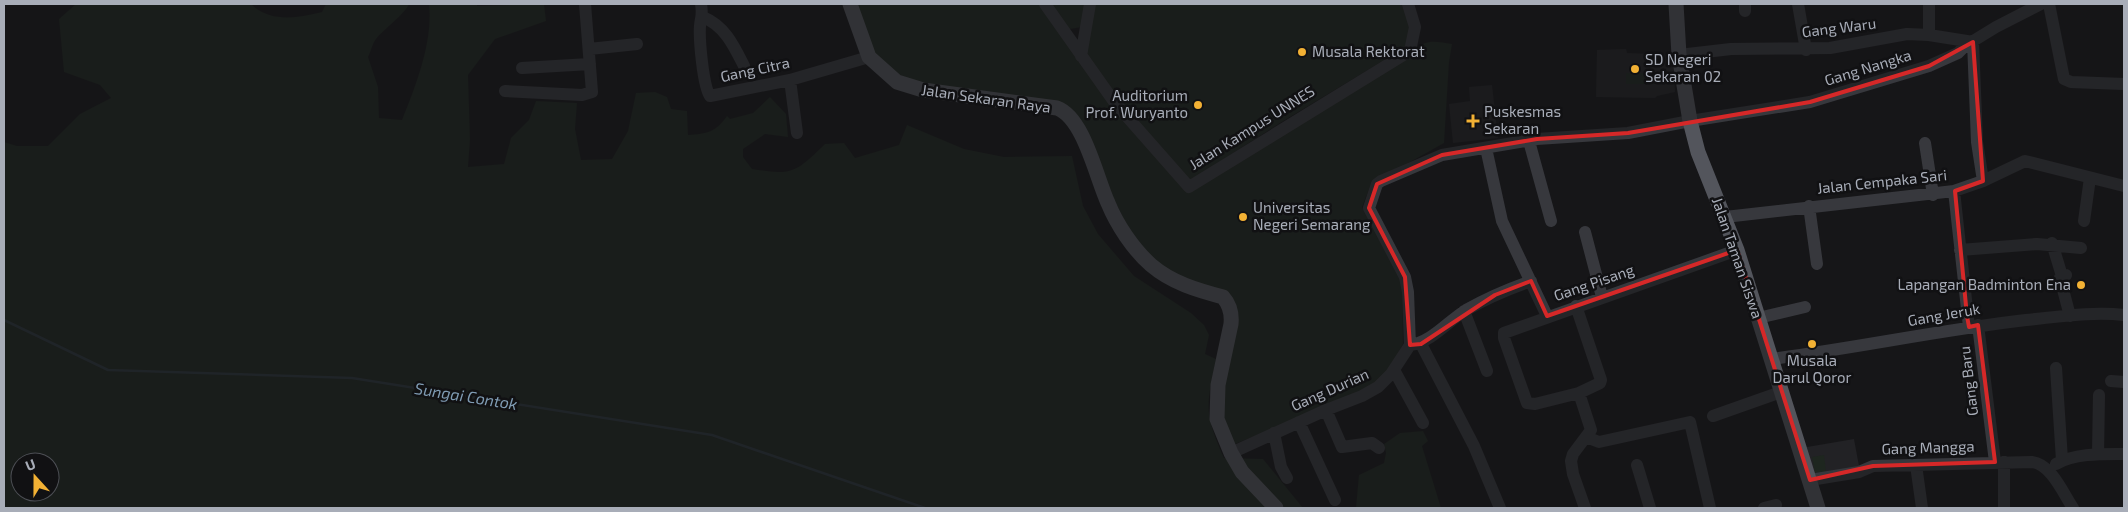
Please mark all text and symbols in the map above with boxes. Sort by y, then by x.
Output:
street label: Gang Waru [1801,14,1877,40]
place label: Musala Rektorat [1312,42,1425,60]
street label: Gang Nangka [1822,45,1913,89]
marker: Musala Rektorat [1296,46,1308,58]
place label: SD Negeri Sekaran 02 [1645,50,1721,85]
street label: Gang Citra [719,53,791,85]
marker: SD Negeri Sekaran 02 [1629,63,1641,75]
street label: Jalan Sekaran Raya [920,80,1052,116]
street label: Jalan Kampus UNNES [1185,81,1318,173]
place label: Auditorium Prof. Wuryanto [1085,86,1188,121]
marker: Auditorium Prof. Wuryanto [1192,99,1204,111]
place label: Puskesmas Sekaran [1484,102,1561,137]
marker: Puskesmas Sekaran [1466,114,1480,128]
street label: Jalan Cempaka Sari [1816,165,1948,197]
street label: Jalan Taman Siswa [1709,195,1767,321]
place label: Universitas Negeri Semarang [1253,198,1371,233]
marker: Universitas Negeri Semarang [1237,211,1249,223]
street label: Gang Pisang [1551,260,1637,304]
place label: Lapangan Badminton Ena [1897,275,2071,293]
marker: Lapangan Badminton Ena [2075,279,2087,291]
street label: Gang Jeruk [1906,299,1982,329]
marker: Musala Darul Qoror [1806,338,1818,350]
street label: Gang Baru [1955,345,1981,417]
place label: Musala Darul Qoror [1772,351,1852,387]
street label: Gang Durian [1288,364,1371,414]
water label: Sungai Contok [413,378,519,413]
street label: Gang Mangga [1881,436,1975,458]
north arrow [10,452,60,502]
text: U [23,455,38,474]

